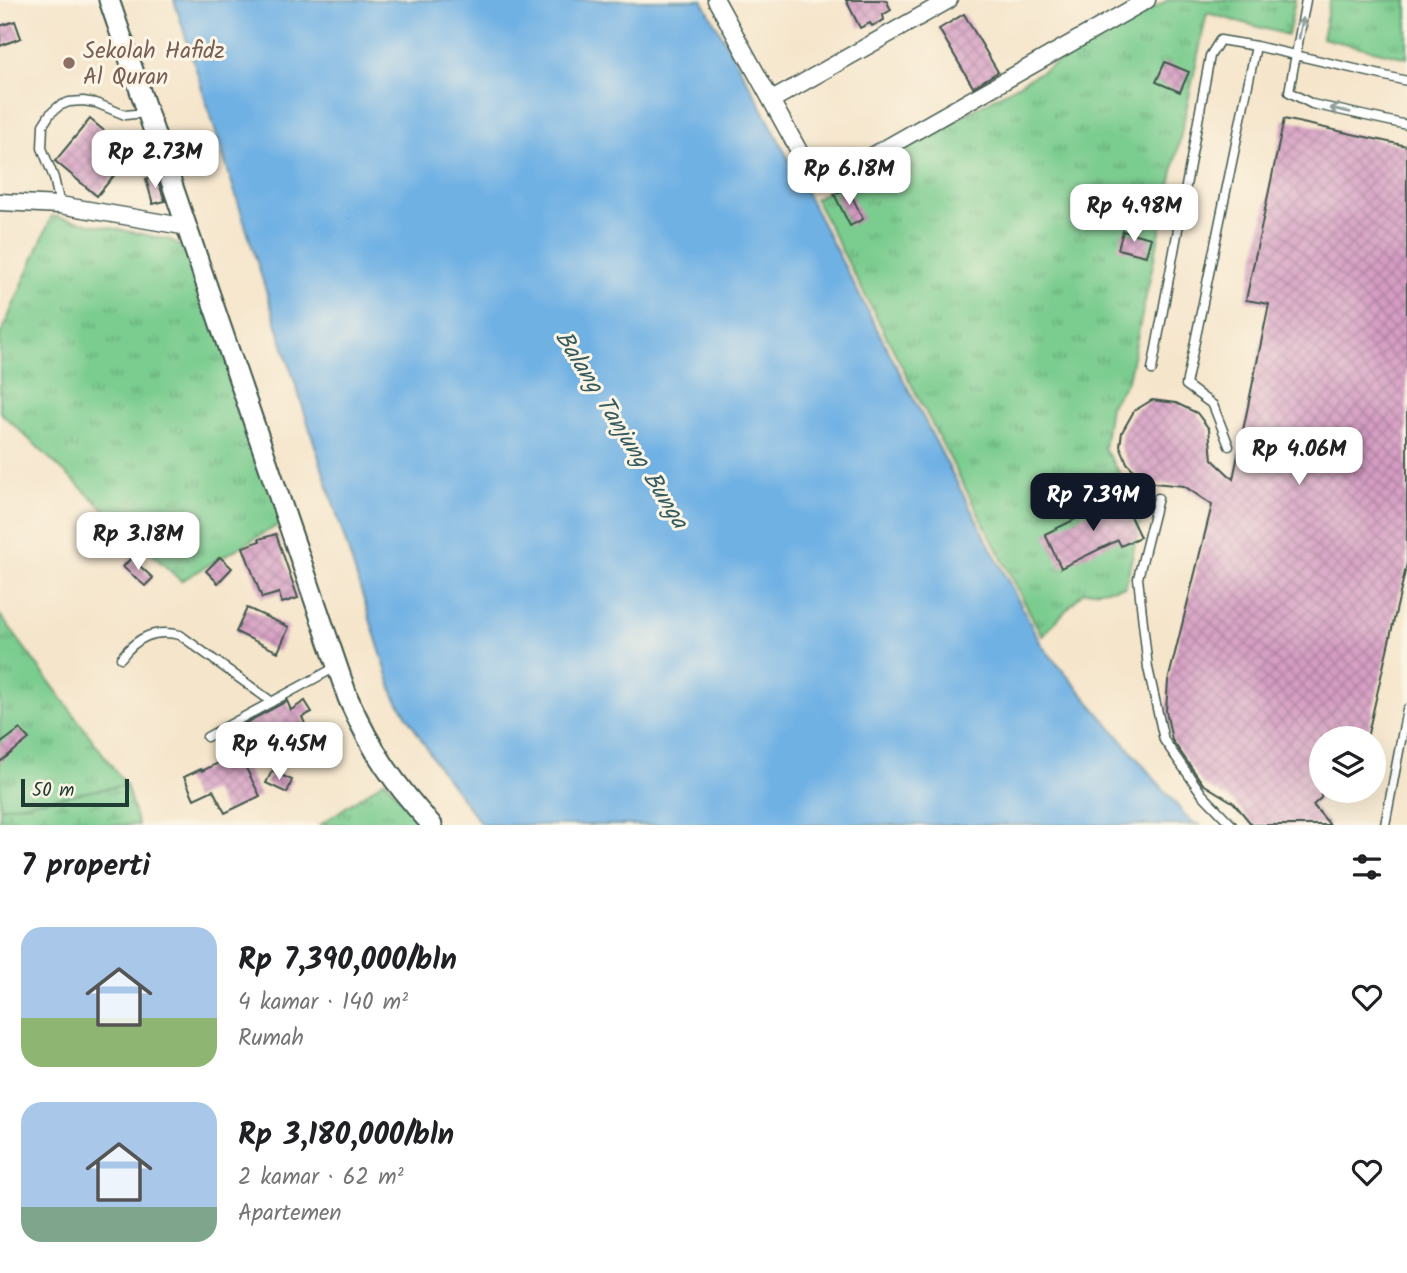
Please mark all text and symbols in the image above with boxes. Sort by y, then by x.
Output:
one-way arrow [1295,17,1308,40]
place label: Sekolah Hafidz Al Quran [83,34,225,96]
marker: Sekolah Hafidz Al Quran [61,55,77,71]
one-way arrow [1329,103,1352,116]
pin: Rp 2.73M [83,130,227,190]
text: Rp 2.73M [108,135,202,171]
pin: Rp 6.18M [777,148,921,207]
text: Rp 6.18M [804,152,894,188]
pin: Rp 4.98M [1062,184,1206,244]
text: Rp 4.98M [1086,189,1182,225]
water label: Balang Tanjung Bunga [544,323,699,538]
pin: Rp 4.06M [1227,428,1371,487]
text: Rp 4.06M [1252,432,1346,468]
pin: Rp 7.39M [1021,474,1165,533]
text: Rp 7.39M [1047,478,1139,514]
pin: Rp 3.18M [66,512,210,572]
text: Rp 3.18M [93,517,184,553]
pin: Rp 4.45M [207,722,351,782]
map controls [1309,726,1386,803]
button: layers [1309,726,1386,803]
text: Rp 4.45M [232,727,326,763]
scale bar [21,776,130,808]
text: 50 m [32,776,74,806]
text: 7 properti [21,843,150,891]
icon: filters [1348,848,1386,886]
text: Rp 7,390,000/bln [238,937,457,985]
icon: home [77,955,161,1039]
icon: heart [1348,978,1386,1016]
text: 4 kamar · 140 m² [238,985,408,1021]
text: Rumah [238,1021,304,1057]
text: Rp 3,180,000/bln [238,1112,454,1160]
icon: home [77,1130,161,1214]
icon: heart [1348,1153,1386,1191]
text: 2 kamar · 62 m² [238,1160,404,1196]
text: Apartemen [238,1196,342,1232]

